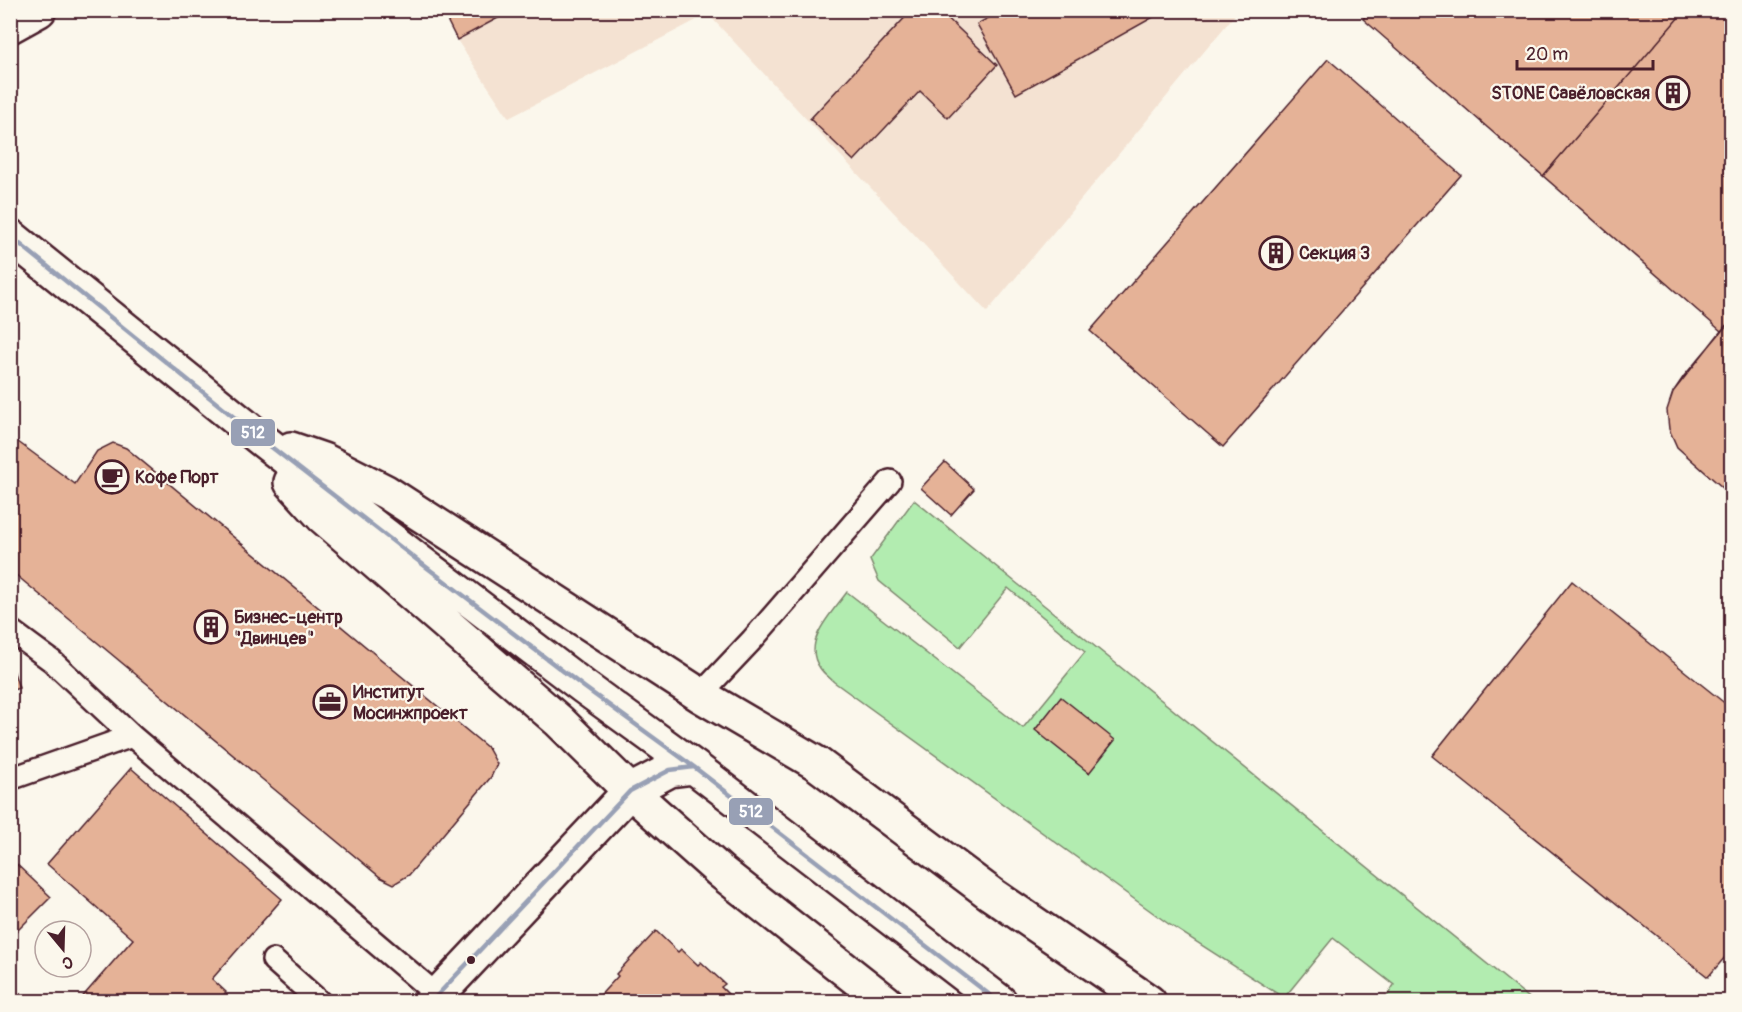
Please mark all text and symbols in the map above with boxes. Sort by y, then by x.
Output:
scale bar [1517,33,1654,71]
text: 20 m [1526,43,1568,66]
building icon: STONE Савёловская [1655,75,1691,111]
place label: STONE Савёловская [1491,82,1650,105]
building icon: Секция 3 [1258,235,1294,271]
place label: Секция 3 [1299,242,1370,265]
line badge: 512 [230,418,276,447]
text: 512 [241,423,265,443]
cafe icon: Кофе Порт [94,459,130,495]
place label: Кофе Порт [135,466,219,489]
place label: Бизнес-центр "Двинцев" [234,606,343,650]
building icon: Бизнес-центр "Двинцев" [193,609,229,645]
place label: Институт Мосинжпроект [353,681,469,725]
office icon: Институт Мосинжпроект [312,684,348,720]
line badge: 512 [728,797,774,826]
text: 512 [739,802,763,822]
north arrow [33,919,93,979]
text: С [60,951,75,973]
unlabelled marker [465,954,477,966]

